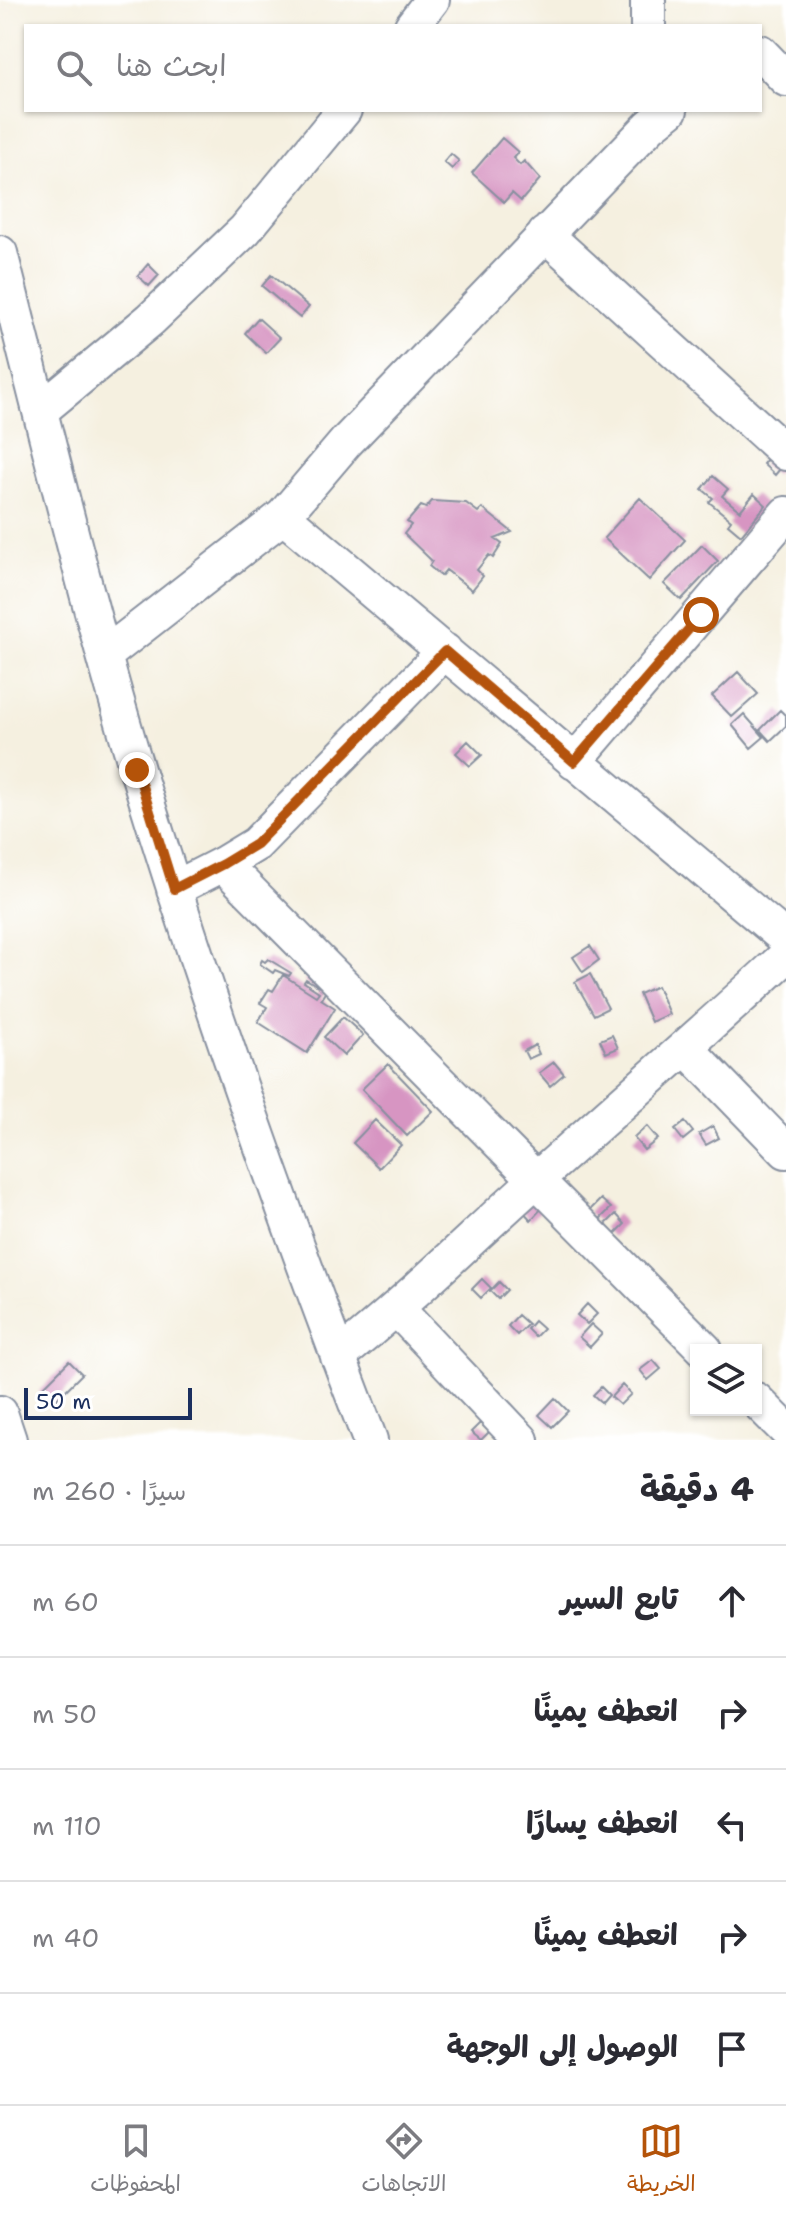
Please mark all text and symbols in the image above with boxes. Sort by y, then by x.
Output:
search box [24,24,762,112]
text: ابحث هنا [116,45,227,86]
icon: search [52,46,96,90]
route start [683,597,719,633]
route end [119,752,155,788]
map controls [690,1344,762,1416]
button: layers [690,1344,762,1416]
scale bar [24,1384,192,1420]
text: 50 m [36,1387,91,1416]
text: 4 دقيقة [640,1466,754,1512]
text: سيرًا · 260 m [32,1473,186,1508]
text: تابع السير [561,1578,678,1619]
icon: ahead [710,1579,754,1623]
text: 60 m [32,1584,99,1619]
text: انعطف يمينًا [534,1690,678,1731]
icon: right [710,1691,754,1735]
text: 50 m [32,1696,97,1731]
text: انعطف يسارًا [526,1802,678,1843]
icon: left [710,1803,754,1847]
text: 110 m [32,1808,102,1843]
text: انعطف يمينًا [534,1914,678,1955]
icon: right [710,1915,754,1959]
text: 40 m [32,1920,100,1955]
text: الوصول إلى الوجهة [446,2026,678,2067]
icon: arrive [710,2027,754,2071]
tab: المحفوظات [90,2119,181,2203]
tab: الاتجاهات [362,2119,446,2203]
tab: الخريطة [627,2119,696,2203]

